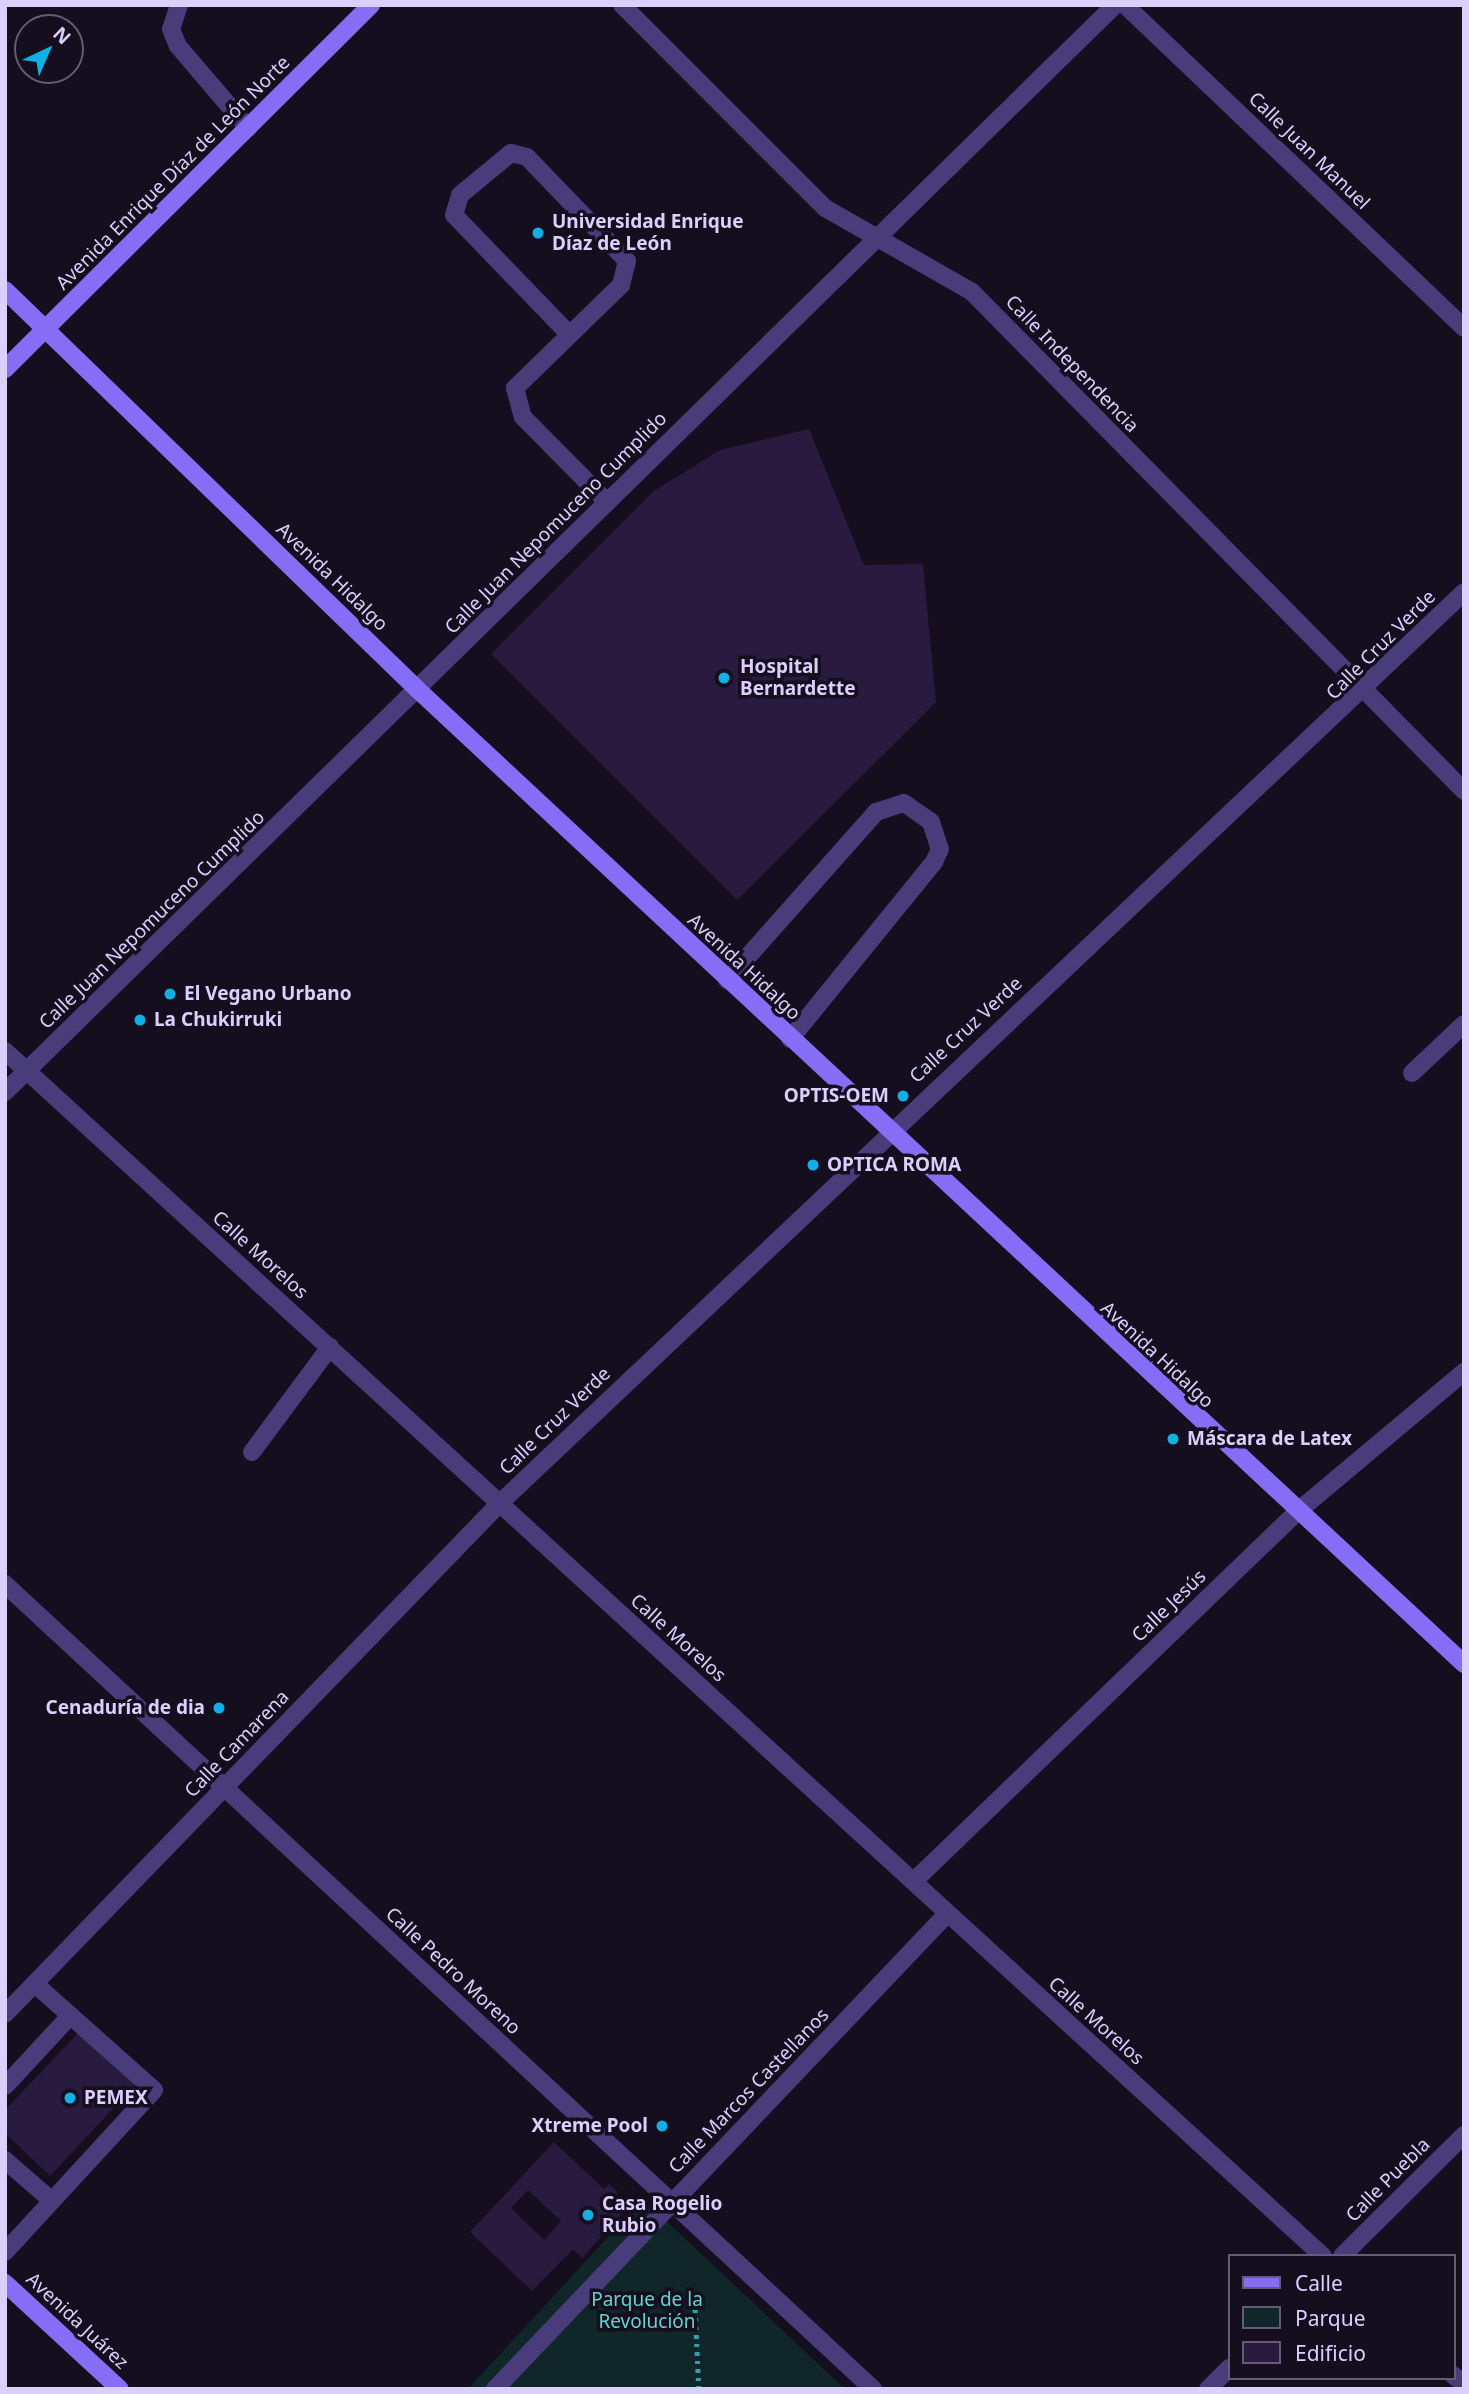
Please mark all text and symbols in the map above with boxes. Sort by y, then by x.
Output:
north arrow [14,14,84,84]
text: N [48,21,77,50]
street label: Avenida Enrique Díaz de León Norte [51,51,295,295]
street label: Calle Juan Manuel [1244,87,1374,215]
place label: Universidad Enrique Díaz de León [552,211,744,255]
marker: Universidad Enrique Díaz de León [530,225,546,241]
street label: Calle Independencia [1001,291,1143,437]
street label: Calle Juan Nepomuceno Cumplido [440,407,672,639]
street label: Avenida Hidalgo [272,518,392,636]
street label: Calle Cruz Verde [1322,586,1440,704]
place label: Hospital Bernardette [740,656,856,700]
marker: Hospital Bernardette [714,668,734,688]
street label: Calle Juan Nepomuceno Cumplido [35,806,269,1034]
street label: Avenida Hidalgo [683,909,805,1025]
street label: Calle Cruz Verde [905,972,1027,1088]
place label: El Vegano Urbano [184,983,352,1005]
marker: El Vegano Urbano [162,986,178,1002]
place label: La Chukirruki [154,1009,282,1031]
marker: La Chukirruki [132,1012,148,1028]
place label: OPTIS-OEM [784,1085,889,1107]
marker: OPTIS-OEM [895,1088,911,1104]
place label: OPTICA ROMA [827,1154,961,1176]
marker: OPTICA ROMA [805,1157,821,1173]
street label: Calle Morelos [208,1206,312,1304]
street label: Avenida Hidalgo [1096,1297,1218,1413]
street label: Calle Cruz Verde [495,1362,615,1480]
place label: Máscara de Latex [1187,1428,1352,1450]
marker: Máscara de Latex [1165,1431,1181,1447]
street label: Calle Jesús [1127,1565,1211,1647]
street label: Calle Morelos [626,1589,730,1687]
street label: Calle Camarena [180,1686,294,1802]
place label: Cenaduría de dia [46,1697,205,1719]
marker: Cenaduría de dia [211,1700,227,1716]
street label: Calle Pedro Moreno [381,1903,525,2039]
street label: Calle Morelos [1044,1972,1148,2070]
street label: Calle Marcos Castellanos [664,2004,834,2178]
place label: PEMEX [84,2087,148,2109]
marker: PEMEX [62,2090,78,2106]
place label: Xtreme Pool [532,2115,648,2137]
marker: Xtreme Pool [654,2118,670,2134]
street label: Calle Puebla [1341,2133,1435,2227]
place label: Casa Rogelio Rubio [602,2193,722,2237]
marker: Casa Rogelio Rubio [580,2207,596,2223]
legend [1228,2254,1455,2380]
street label: Avenida Juárez [21,2268,133,2374]
text: Calle [1295,2269,1343,2297]
park label: Parque de la Revolución [591,2289,703,2333]
text: Parque [1295,2304,1365,2332]
text: Edificio [1295,2339,1366,2367]

